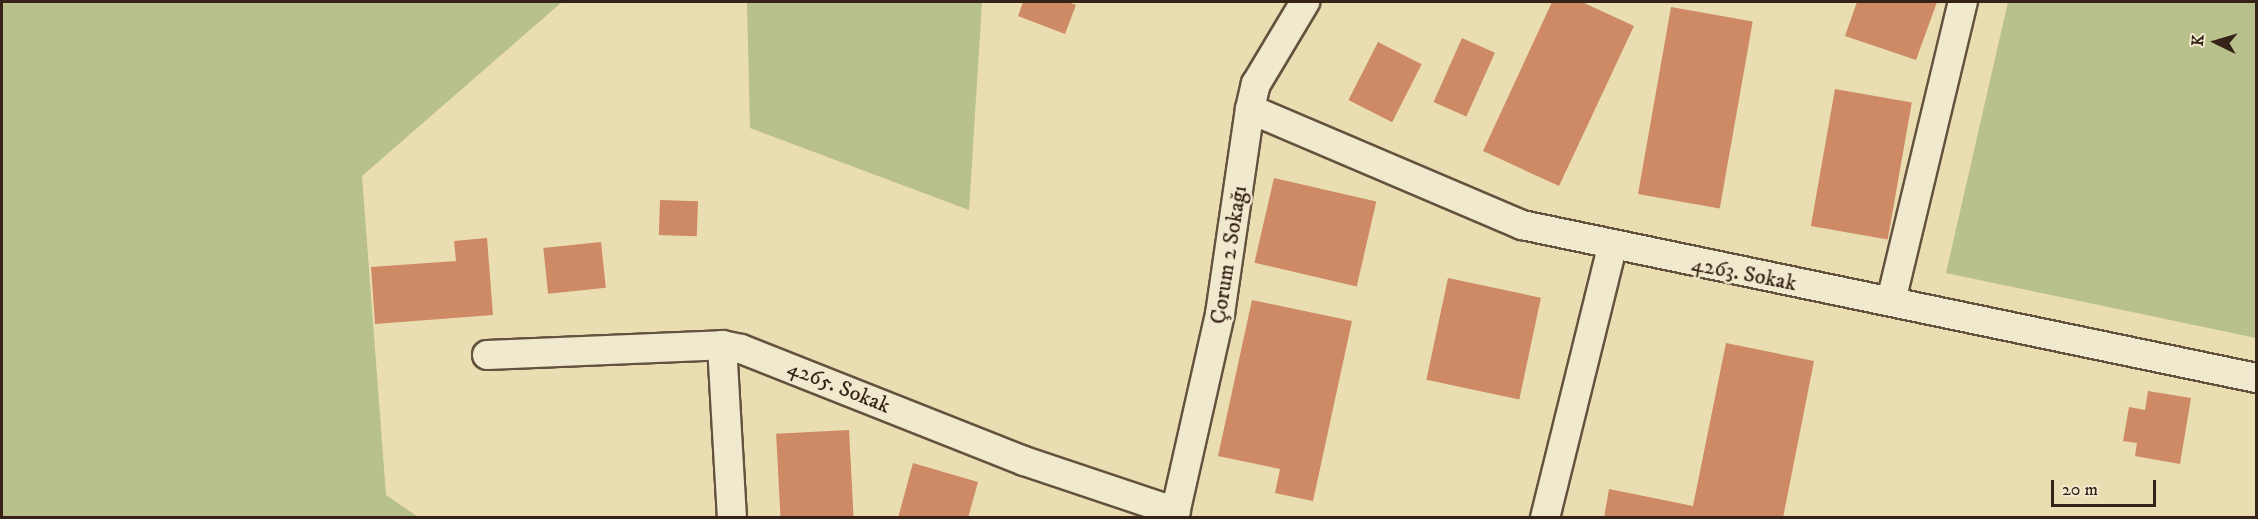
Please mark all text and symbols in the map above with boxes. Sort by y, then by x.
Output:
north arrow [2186,12,2246,72]
text: K [2188,34,2209,47]
street label: Çorum 2 Sokağı [1205,184,1253,326]
street label: 4263. Sokak [1689,251,1799,297]
street label: 4265. Sokak [784,354,894,420]
scale bar [2054,468,2159,506]
text: 20 m [2062,479,2098,501]

